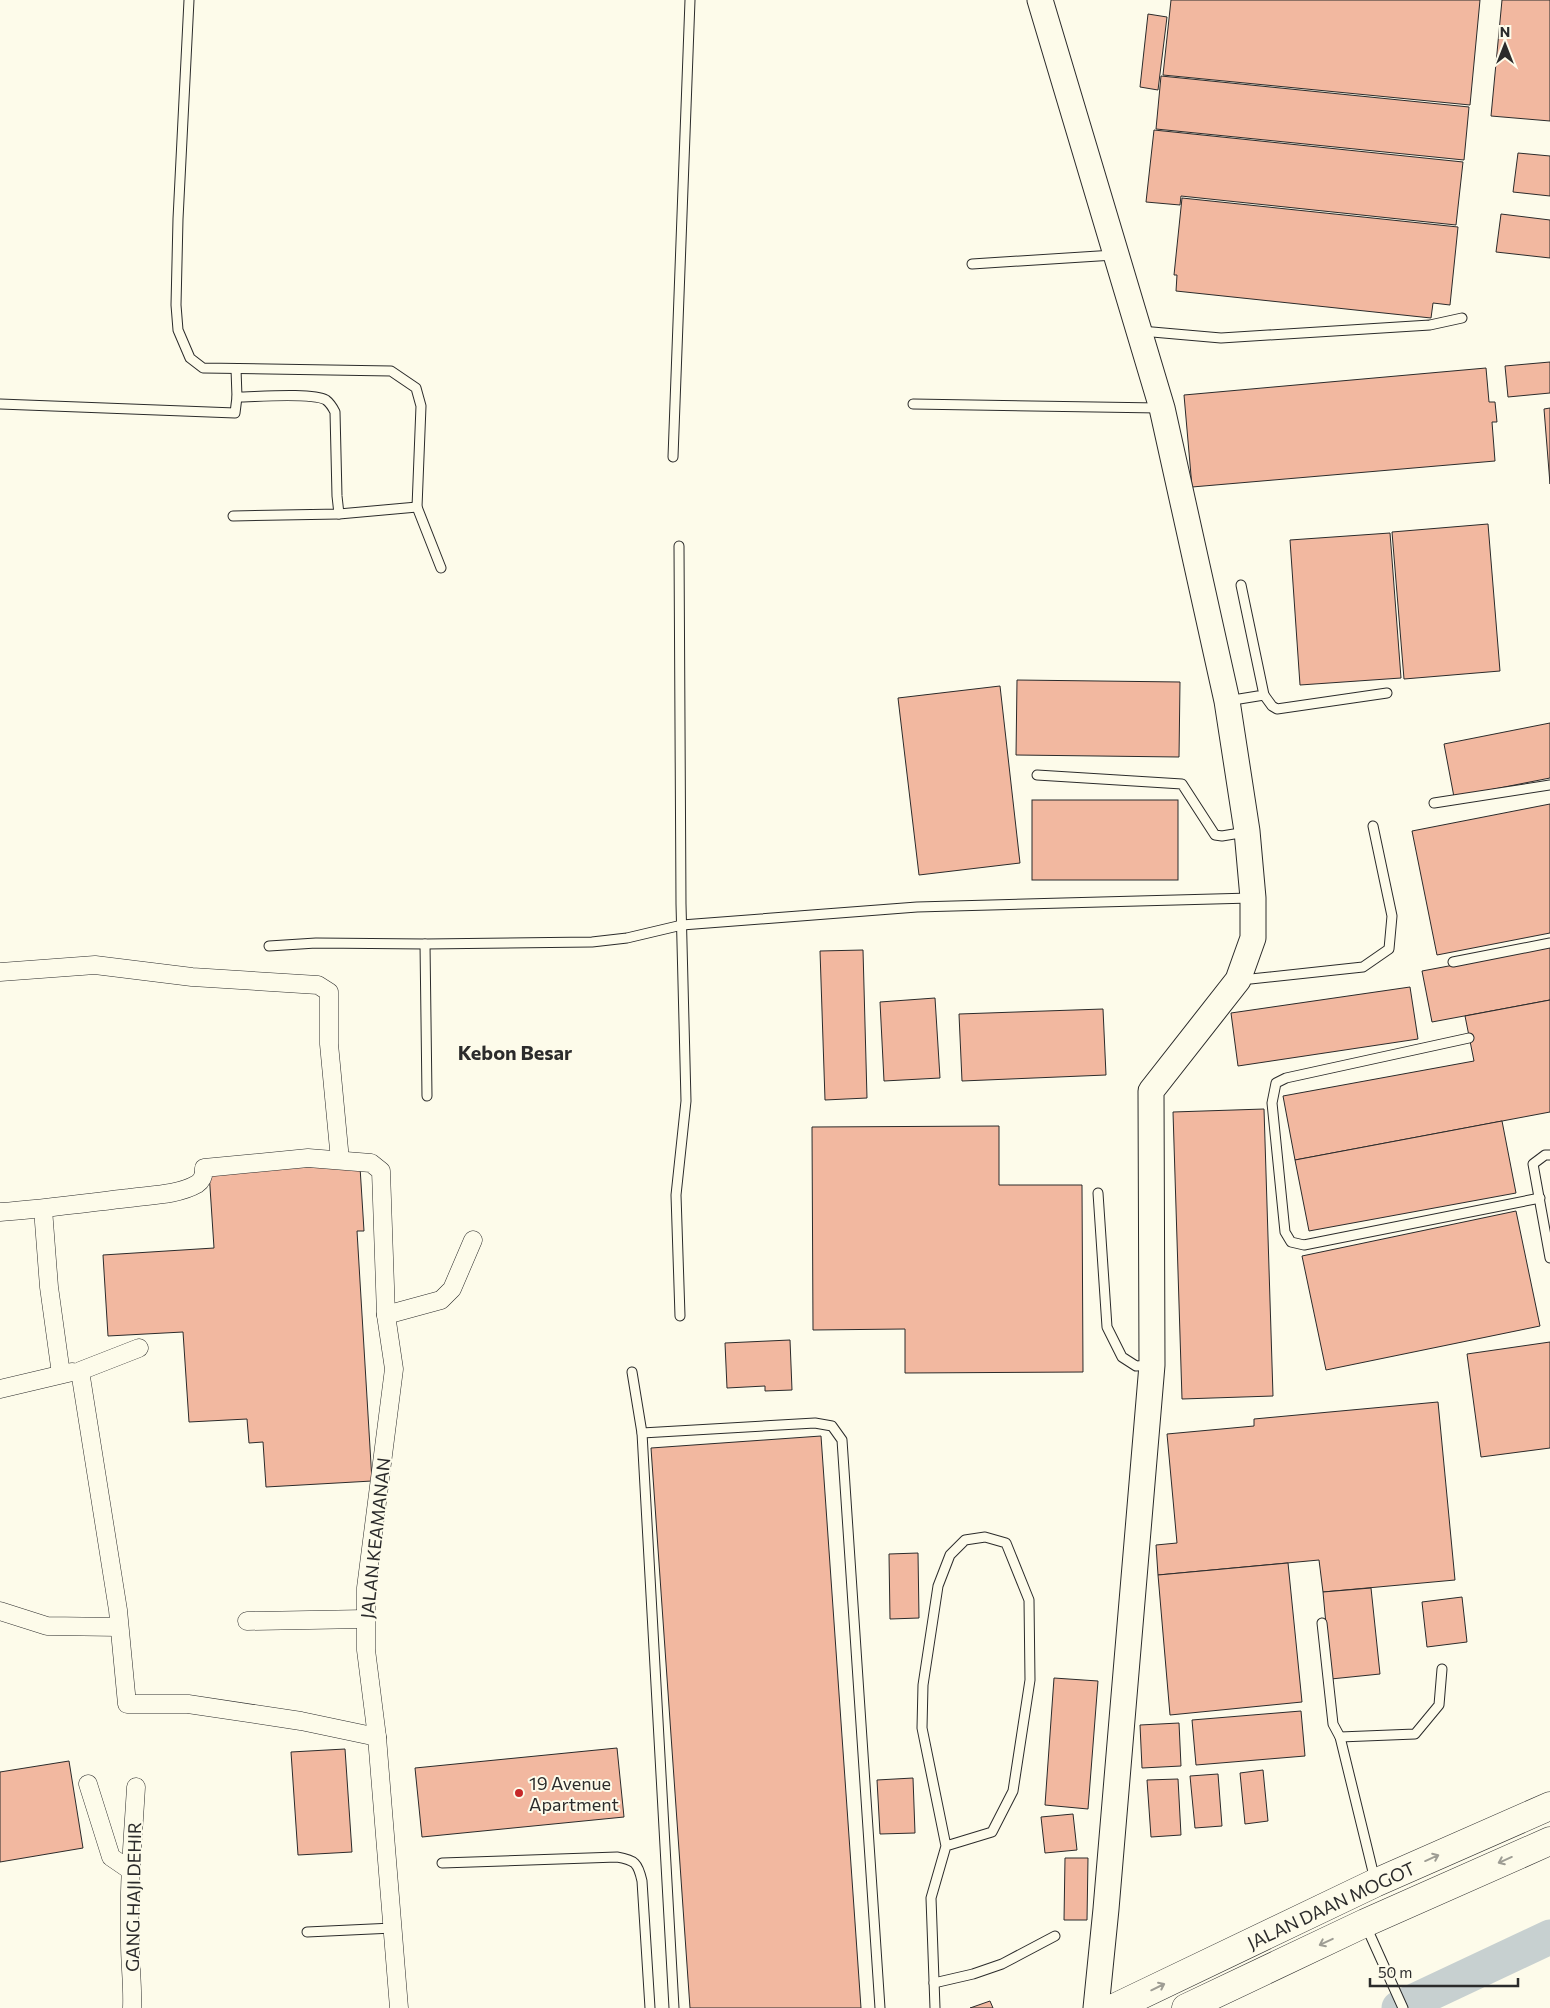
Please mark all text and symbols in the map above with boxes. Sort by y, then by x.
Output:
north arrow [1480,20,1530,70]
text: N [1500,23,1510,40]
district label: Kebon Besar [458,1040,572,1064]
street label: JALAN KEAMANAN [356,1456,394,1620]
place label: 19 Avenue Apartment [529,1772,619,1815]
marker: 19 Avenue Apartment [513,1787,525,1799]
street label: GANG HAJI DEHIR [121,1822,145,1972]
one-way arrow [1424,1853,1439,1863]
street label: JALAN DAAN MOGOT [1244,1856,1418,1954]
one-way arrow [1498,1856,1513,1866]
one-way arrow [1318,1937,1333,1947]
scale bar [1370,1956,1518,1988]
text: 50 m [1378,1963,1412,1981]
one-way arrow [1150,1982,1165,1991]

